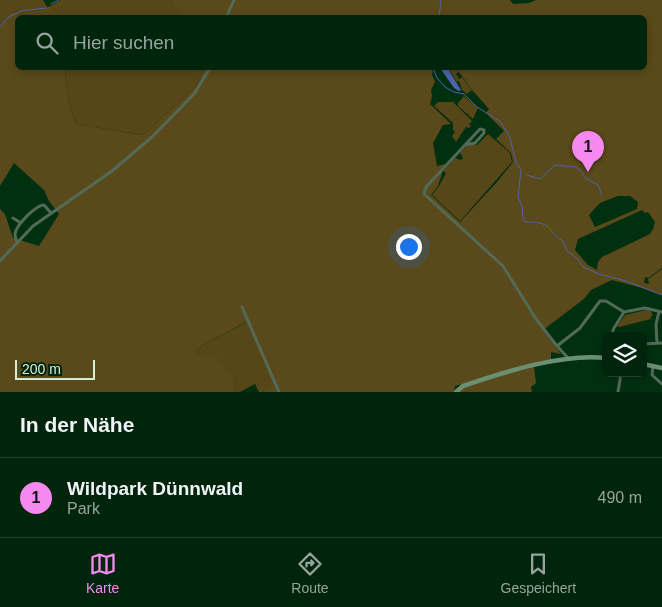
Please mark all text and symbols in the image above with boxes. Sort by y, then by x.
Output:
search box [15,15,647,70]
icon: search [33,29,61,57]
text: Hier suchen [73,32,174,53]
pin: 1 [572,131,604,172]
your location [396,234,422,260]
map controls [602,332,647,377]
button: layers [602,332,647,377]
scale bar [15,357,95,380]
text: 200 m [22,361,61,377]
text: In der Nähe [20,413,134,436]
text: Wildpark Dünnwald [67,478,243,499]
text: 1 [32,489,40,506]
text: 490 m [598,489,642,506]
text: Park [67,500,100,517]
tab: Karte [86,550,119,596]
tab: Route [291,550,329,596]
tab: Gespeichert [501,550,576,596]

